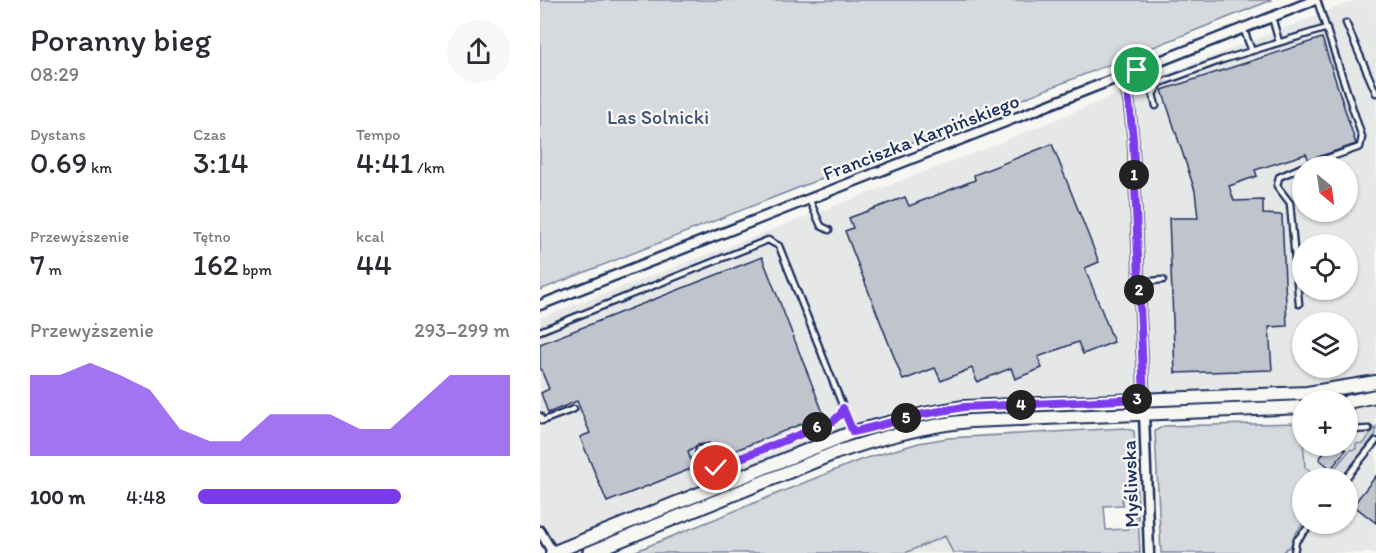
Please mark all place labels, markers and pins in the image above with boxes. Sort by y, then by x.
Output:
pin [1111,44,1162,95]
pin: 1 [1119,160,1149,190]
pin: 2 [1124,275,1154,305]
pin: 3 [1122,384,1152,414]
pin: 4 [1006,390,1036,420]
pin: 5 [891,403,921,433]
pin: 6 [802,412,832,442]
pin [690,442,741,493]

